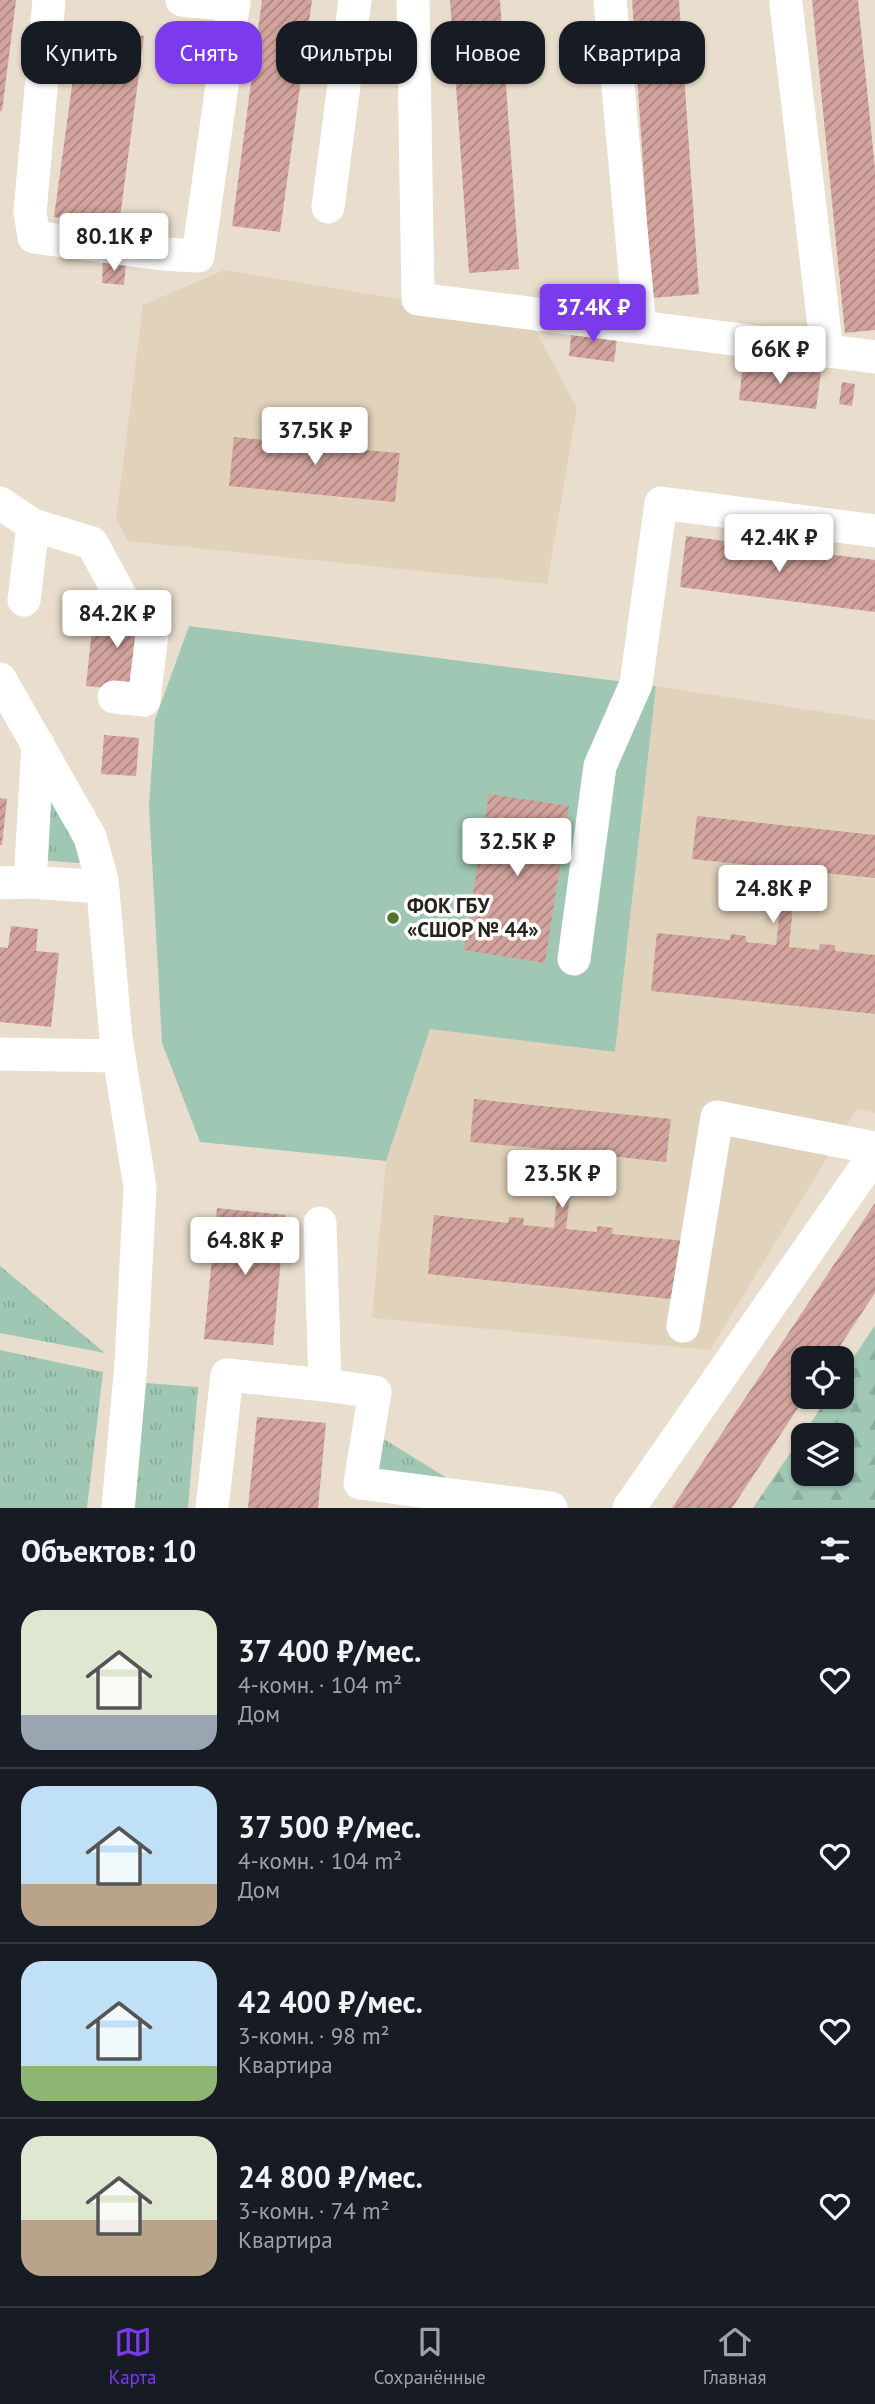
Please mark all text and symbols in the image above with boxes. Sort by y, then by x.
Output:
chip: Купить [21,21,141,84]
chip: Снять [155,21,262,84]
chip: Фильтры [276,21,417,84]
chip: Новое [431,21,545,84]
chip: Квартира [559,21,705,84]
pin: 80.1K ₽ [49,214,179,273]
text: 80.1K ₽ [75,221,153,250]
pin: 37.4K ₽ [528,284,658,344]
text: 37.4K ₽ [556,292,630,321]
pin: 66K ₽ [731,326,829,386]
text: 66K ₽ [751,334,809,363]
pin: 37.5K ₽ [250,407,380,467]
text: 37.5K ₽ [278,415,352,444]
pin: 42.4K ₽ [714,514,844,574]
text: 42.4K ₽ [740,522,818,551]
pin: 84.2K ₽ [52,590,182,650]
text: 84.2K ₽ [78,598,156,627]
pin: 32.5K ₽ [452,818,582,878]
text: 32.5K ₽ [478,826,556,855]
pin: 24.8K ₽ [708,866,838,925]
text: 24.8K ₽ [734,873,812,902]
place label: ФОК ГБУ «СШОР № 44» [407,892,539,943]
marker: ФОК ГБУ «СШОР № 44» [385,910,401,926]
pin: 23.5K ₽ [497,1150,627,1210]
text: 23.5K ₽ [523,1158,601,1187]
pin: 64.8K ₽ [180,1218,310,1277]
text: 64.8K ₽ [206,1225,284,1254]
map controls [791,1346,854,1486]
button: locate [791,1346,854,1409]
button: layers [791,1423,854,1486]
text: Объектов: 10 [21,1531,196,1570]
icon: filters [816,1531,854,1569]
text: 37 400 ₽/мес. [238,1631,421,1670]
icon: home [77,1638,161,1722]
icon: heart [816,1661,854,1699]
text: 4-комн. · 104 m² [238,1670,402,1699]
text: Дом [238,1699,280,1728]
text: 37 500 ₽/мес. [238,1807,421,1846]
icon: home [77,1814,161,1898]
icon: heart [816,1837,854,1875]
text: 4-комн. · 104 m² [238,1846,402,1875]
text: Дом [238,1875,280,1904]
text: 42 400 ₽/мес. [238,1982,423,2021]
icon: home [77,1989,161,2073]
icon: heart [816,2012,854,2050]
text: 3-комн. · 98 m² [238,2021,390,2050]
text: Квартира [238,2050,333,2079]
text: 24 800 ₽/мес. [238,2157,423,2196]
icon: home [77,2164,161,2248]
icon: heart [816,2187,854,2225]
text: 3-комн. · 74 m² [238,2196,390,2225]
text: Квартира [238,2225,333,2254]
tab: Карта [109,2323,157,2389]
tab: Сохранённые [374,2323,486,2389]
tab: Главная [703,2323,766,2389]

